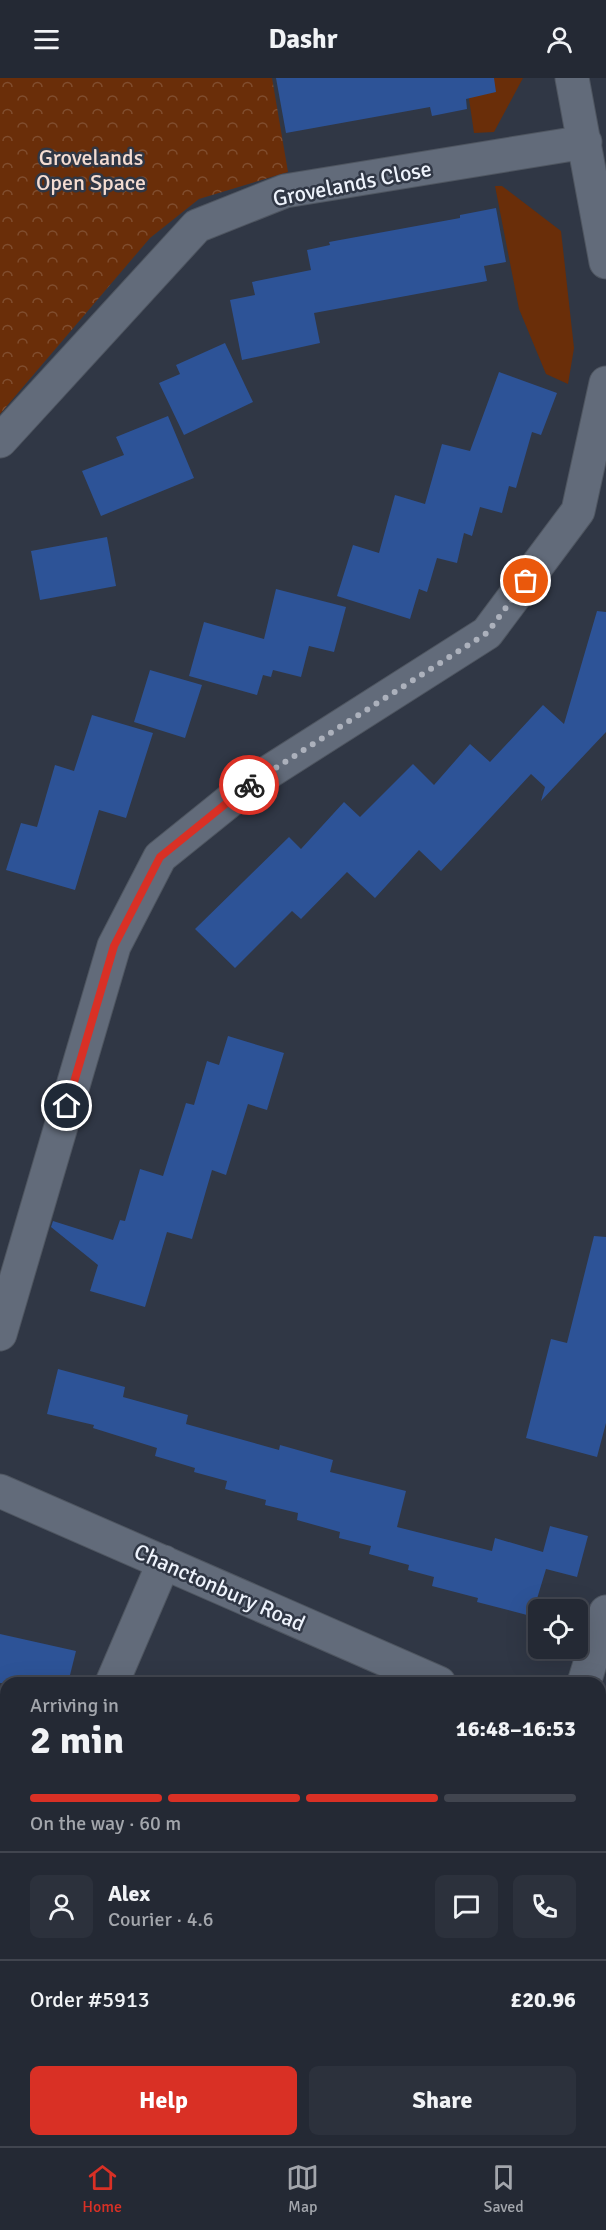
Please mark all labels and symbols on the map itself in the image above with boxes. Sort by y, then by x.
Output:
park label: Grovelands Open Space [36,144,146,196]
street label: Grovelands Close [270,155,434,212]
pin [500,555,551,606]
courier [219,755,279,815]
pin [41,1080,92,1131]
street label: Chanctonbury Road [130,1538,309,1637]

